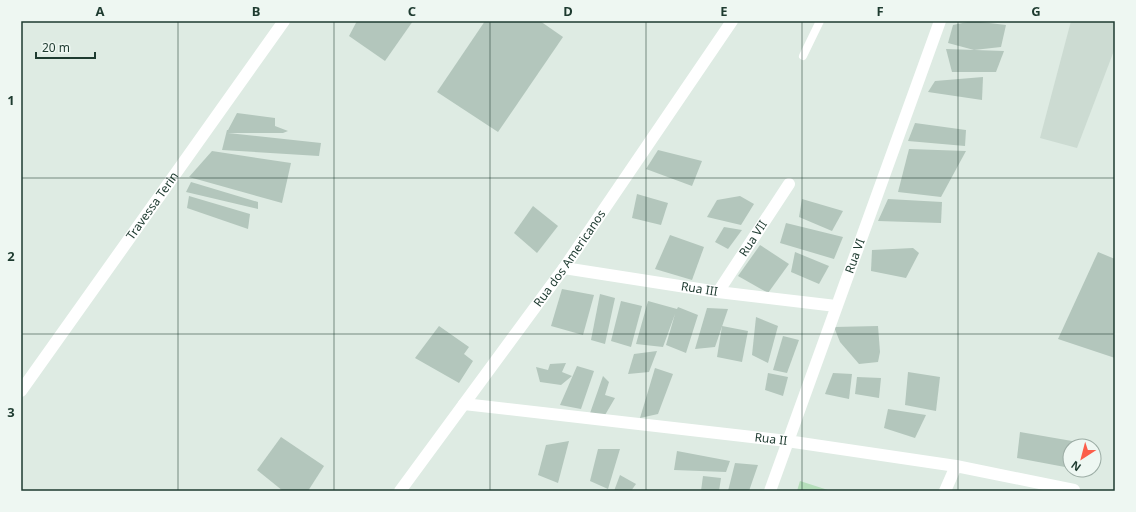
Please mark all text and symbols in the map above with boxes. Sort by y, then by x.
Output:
text: A [96,2,105,20]
text: B [252,2,260,20]
text: C [408,2,416,20]
text: D [563,2,573,20]
text: E [720,2,728,20]
text: F [876,2,884,20]
text: G [1031,2,1041,20]
scale bar [36,34,95,60]
text: 20 m [42,39,70,56]
text: 1 [7,91,15,109]
street label: Travessa Terin [122,168,182,243]
street label: Rua dos Americanos [529,206,609,310]
street label: Rua VII [735,217,771,260]
street label: Rua VI [840,236,869,276]
text: 2 [7,247,15,265]
street label: Rua III [680,277,719,300]
text: 3 [7,403,15,421]
street label: Rua II [754,428,788,449]
north arrow [1062,438,1102,478]
text: N [1068,458,1084,475]

